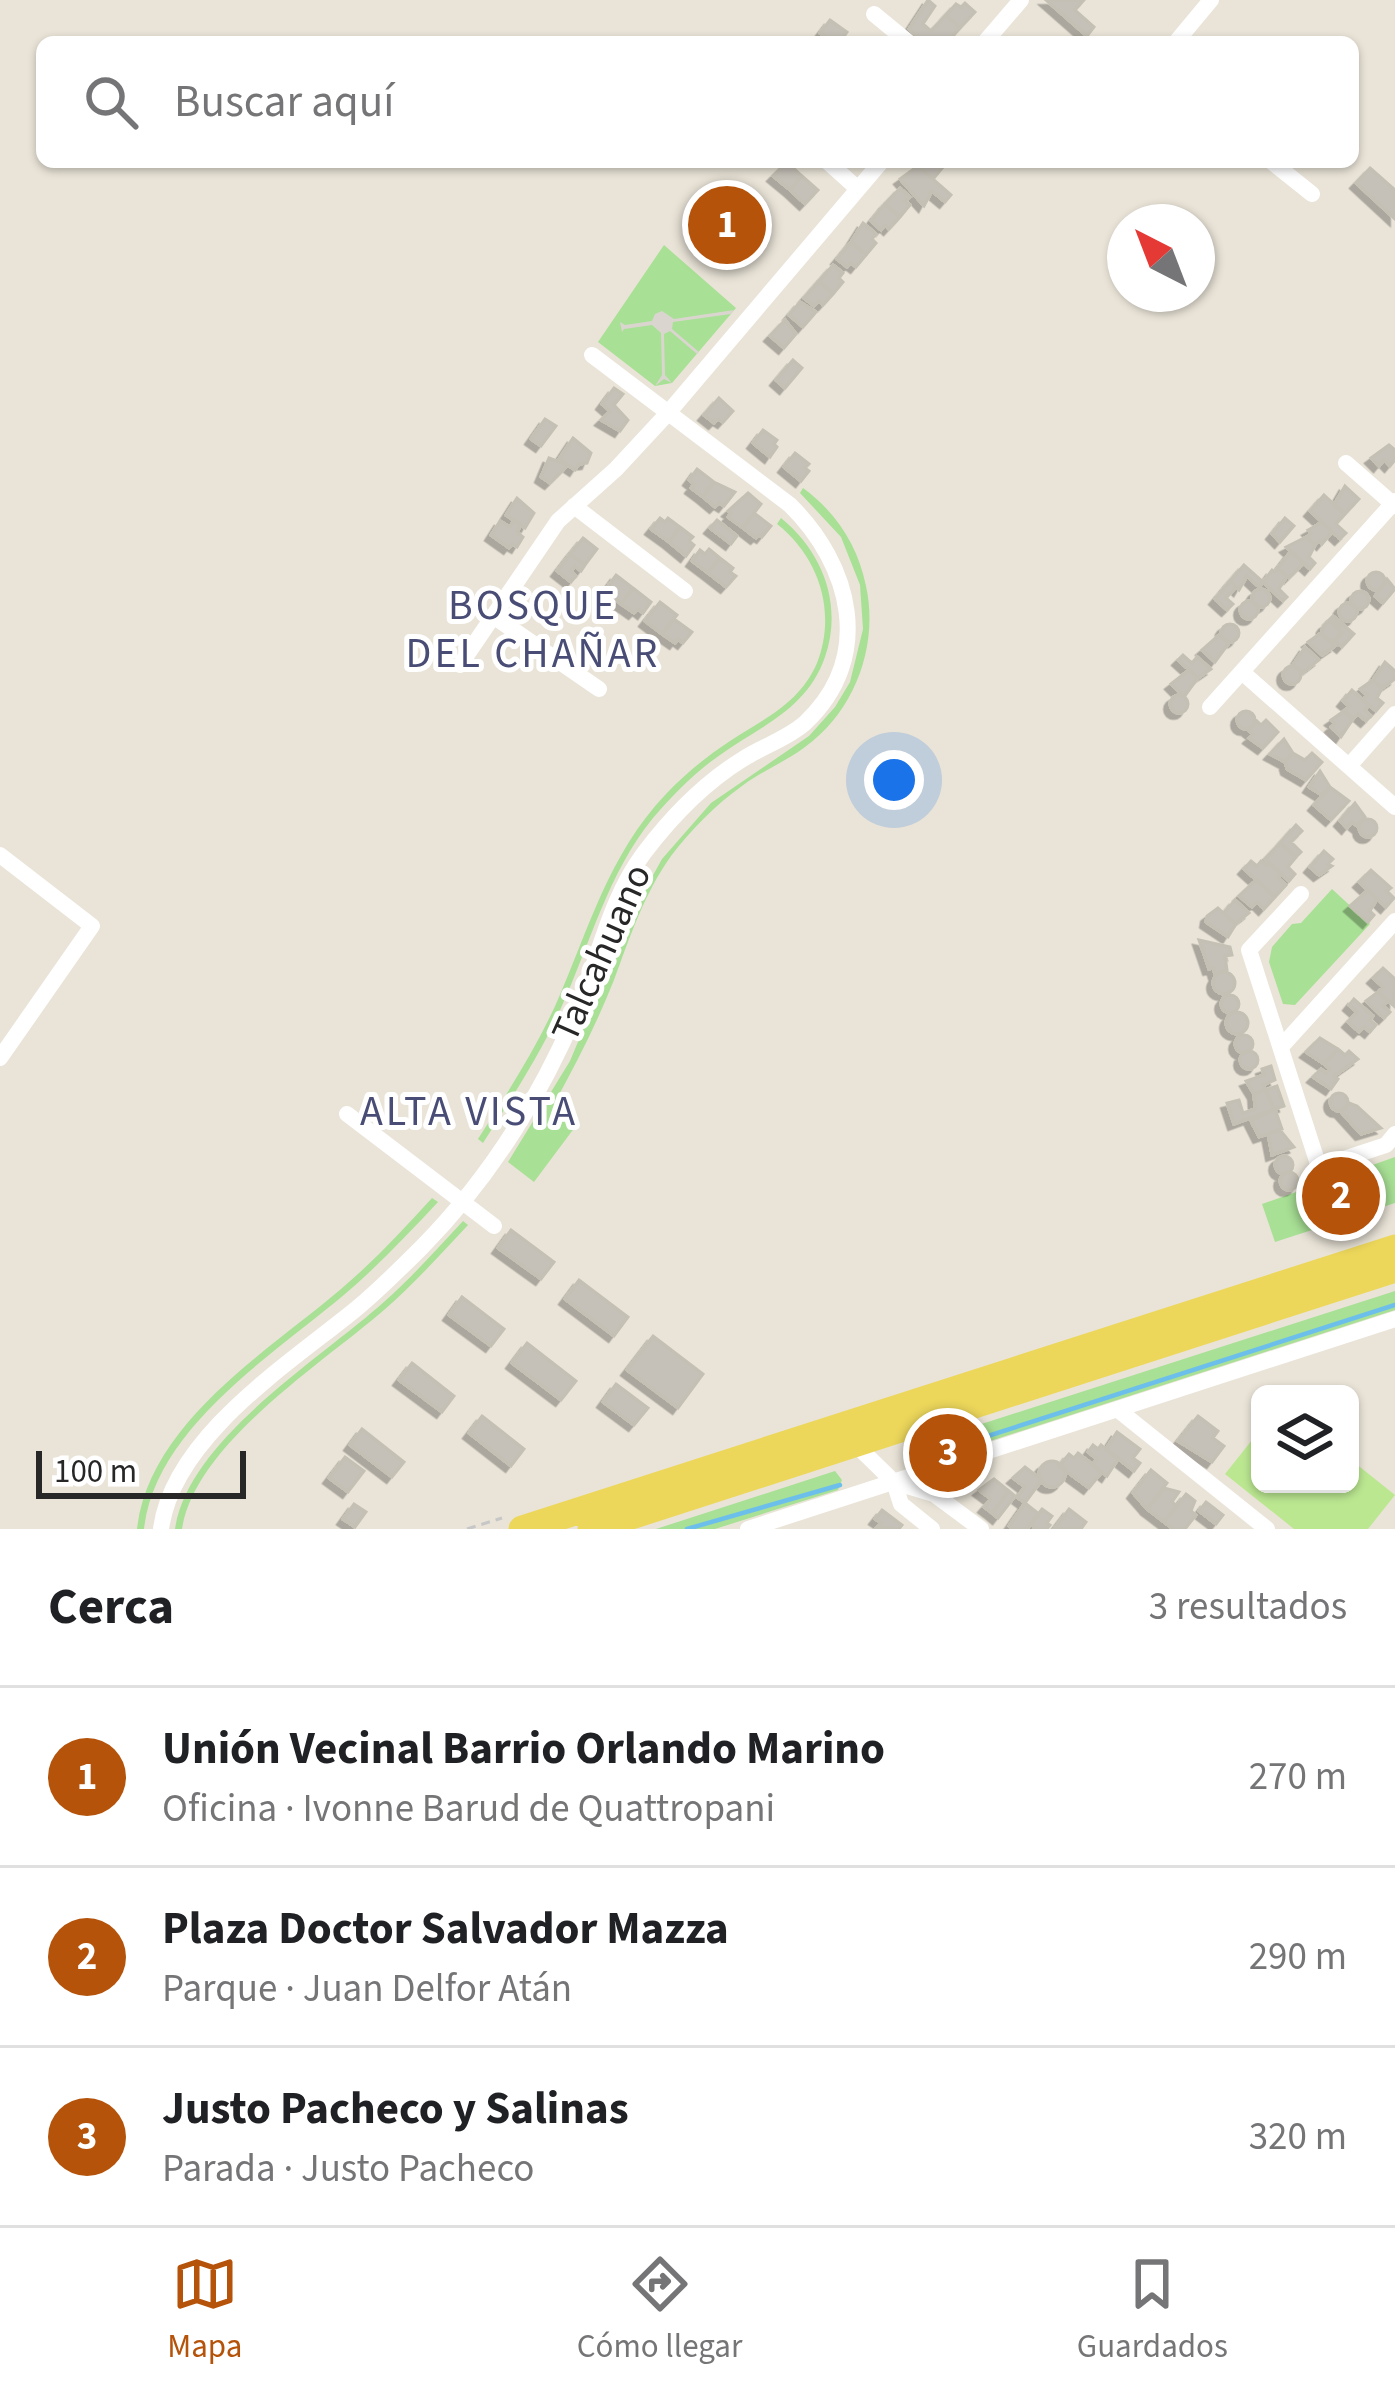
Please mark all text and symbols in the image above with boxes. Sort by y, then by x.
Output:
search box [36,36,1359,168]
icon: search [78,69,144,135]
text: Buscar aquí [174,70,394,134]
pin: 1 [688,180,766,270]
north arrow [1107,204,1215,312]
district label: BOSQUE DEL CHAÑAR [406,576,660,684]
your location [864,750,924,810]
street label: Talcahuano [538,855,666,1051]
district label: ALTA VISTA [360,1082,578,1142]
pin: 2 [1302,1151,1380,1241]
map controls [1251,1385,1359,1493]
button: layers [1251,1385,1359,1493]
pin: 3 [909,1408,987,1498]
scale bar [36,1445,246,1498]
text: 100 m [54,1448,137,1495]
text: Cerca [48,1571,174,1643]
text: 3 resultados [1149,1579,1347,1635]
text: Unión Vecinal Barrio Orlando Marino [162,1717,885,1781]
text: 1 [77,1749,97,1805]
text: 270 m [1249,1749,1347,1805]
text: Oficina · Ivonne Barud de Quattropani [162,1781,775,1837]
text: Plaza Doctor Salvador Mazza [162,1897,729,1961]
text: 2 [77,1929,97,1985]
text: 290 m [1249,1929,1347,1985]
text: Parque · Juan Delfor Atán [162,1961,572,2017]
text: Justo Pacheco y Salinas [162,2077,629,2141]
text: 3 [77,2109,97,2165]
text: 320 m [1249,2109,1347,2165]
text: Parada · Justo Pacheco [162,2141,535,2197]
tab: Mapa [167,2251,242,2370]
tab: Cómo llegar [577,2251,742,2370]
tab: Guardados [1077,2251,1228,2370]

